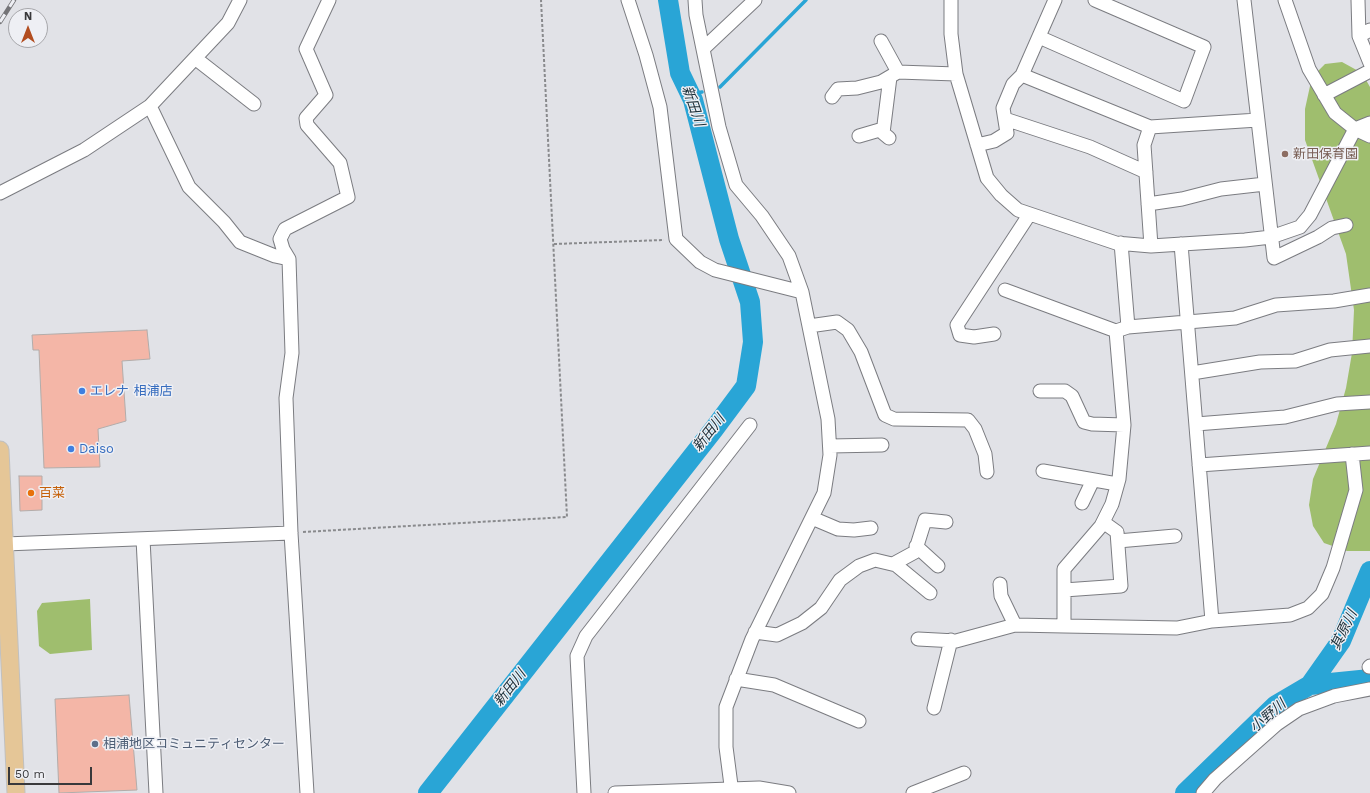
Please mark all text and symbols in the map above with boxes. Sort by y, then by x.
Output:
north arrow [8,8,48,48]
text: N [24,10,32,23]
water label: 新田川 [678,83,708,129]
place label: 新田保育園 [1293,146,1358,162]
marker: 新田保育園 [1280,149,1290,159]
place label: エレナ 相浦店 [90,383,172,399]
marker: エレナ 相浦店 [77,386,87,396]
water label: 新田川 [689,411,729,455]
place label: Daiso [79,441,114,457]
marker: Daiso [66,444,76,454]
place label: 百菜 [39,485,65,501]
marker: 百菜 [26,488,36,498]
water label: 其原川 [1327,607,1361,653]
water label: 新田川 [490,666,530,710]
water label: 小野川 [1247,696,1289,736]
place label: 相浦地区コミュニティセンター [103,736,285,752]
marker: 相浦地区コミュニティセンター [90,739,100,749]
scale bar [10,759,94,785]
text: 50 m [15,767,45,781]

